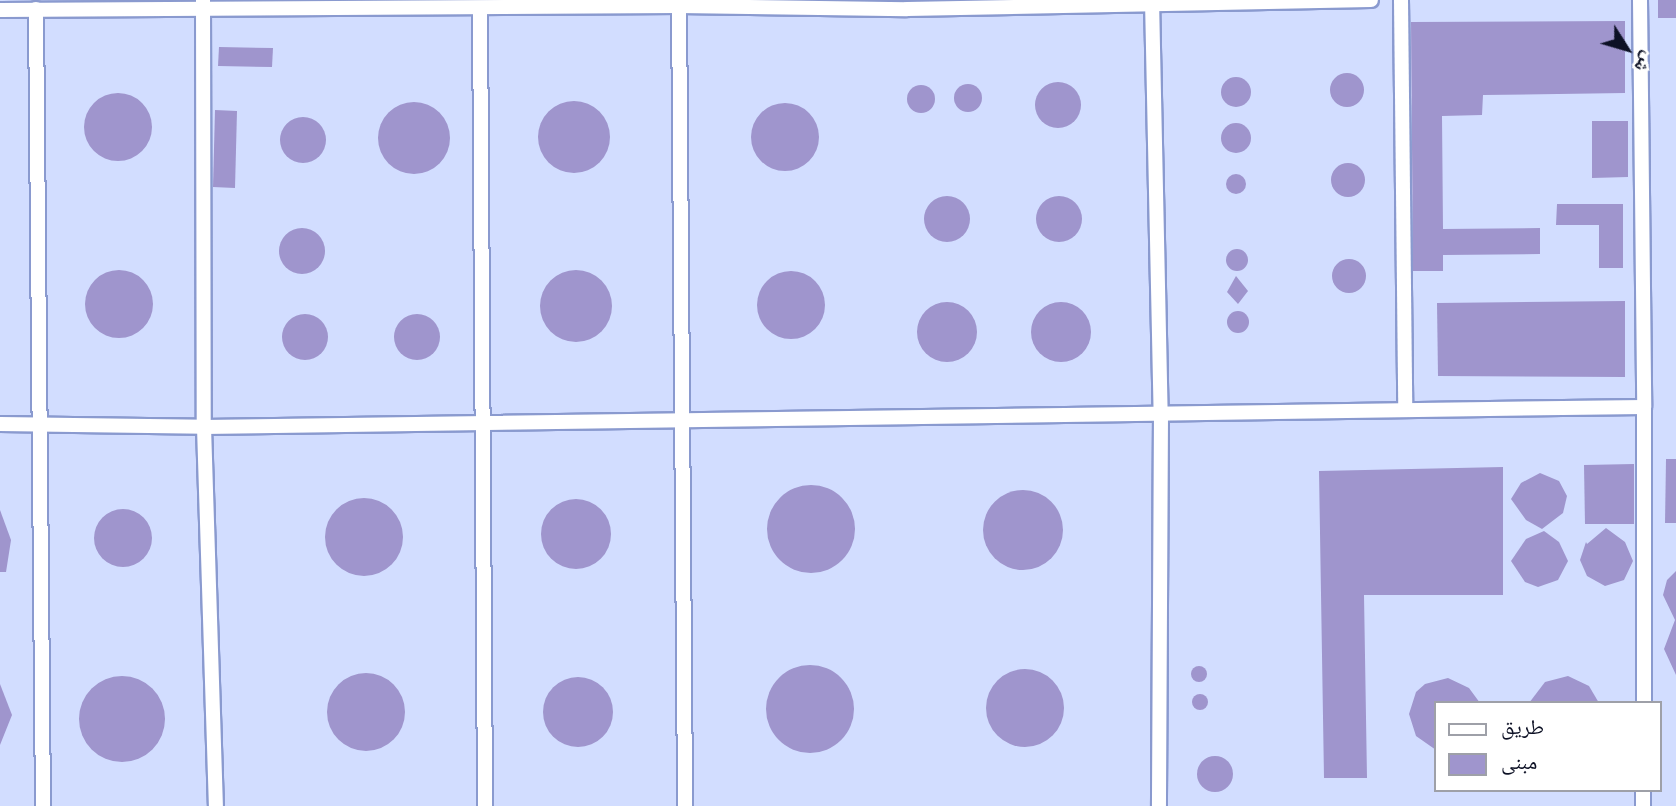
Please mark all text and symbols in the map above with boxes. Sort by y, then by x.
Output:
north arrow [1592,14,1662,84]
text: ش [1628,46,1659,77]
legend [1434,701,1662,792]
text: طريق [1501,715,1544,742]
text: مبنى [1501,750,1537,777]

